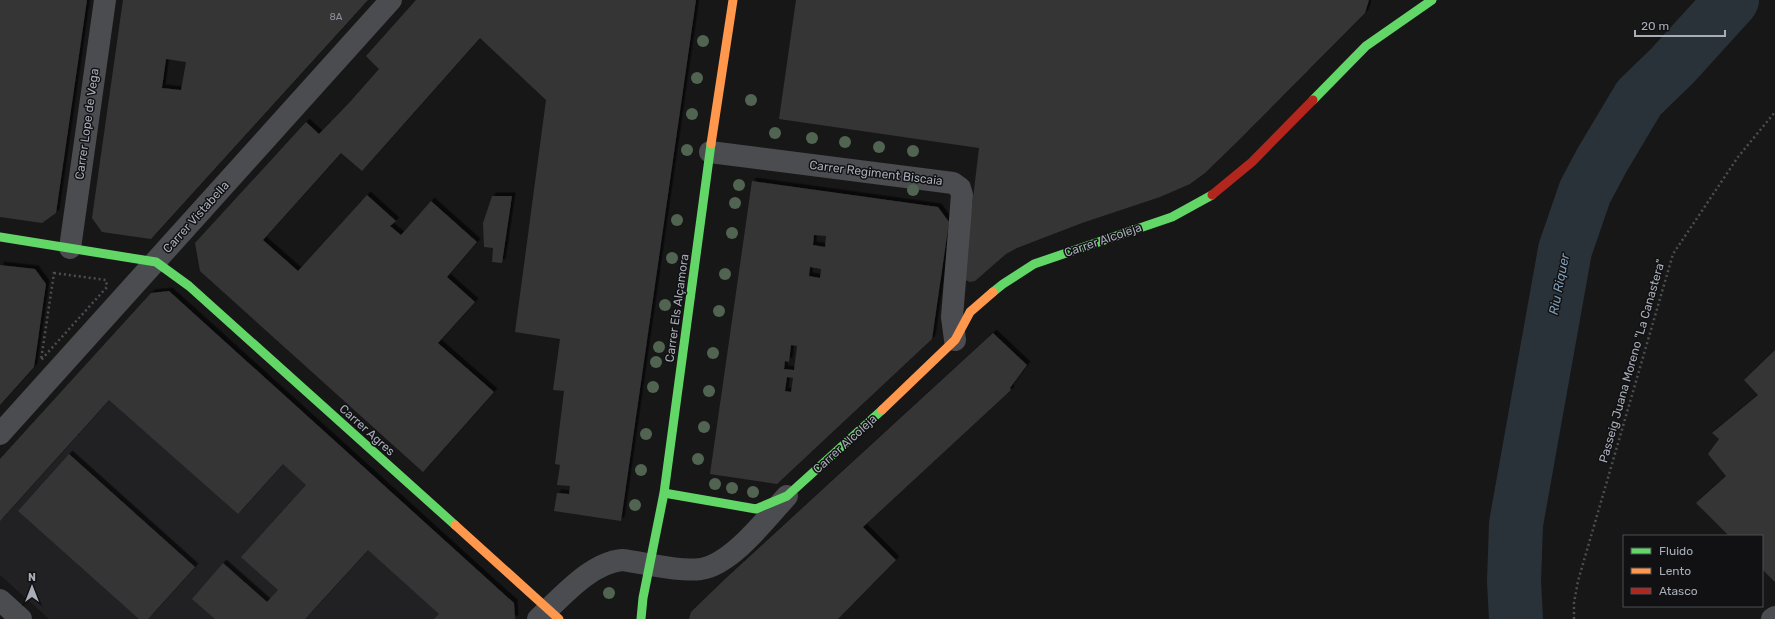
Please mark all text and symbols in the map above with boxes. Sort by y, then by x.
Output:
house number: 8A [329,11,343,23]
scale bar [1635,12,1725,38]
text: 20 m [1641,19,1669,33]
street label: Carrer Lope de Vega [72,68,102,180]
street label: Carrer Regiment Biscaia [809,158,943,188]
street label: Carrer Vistabella [160,178,232,256]
street label: Carrer Alcoleja [1062,220,1144,260]
water label: Riu Riquer [1546,251,1572,316]
street label: Carrer Els Alçamora [662,253,692,363]
street label: Passeig Juana Moreno "La Canastera" [1596,258,1668,464]
street label: Carrer Agres [336,401,398,459]
street label: Carrer Alcoleja [810,412,880,476]
legend [1623,535,1763,607]
text: Fluido [1659,544,1693,558]
text: Lento [1659,564,1691,578]
north arrow [12,567,52,607]
text: N [28,571,36,584]
text: Atasco [1659,584,1698,598]

